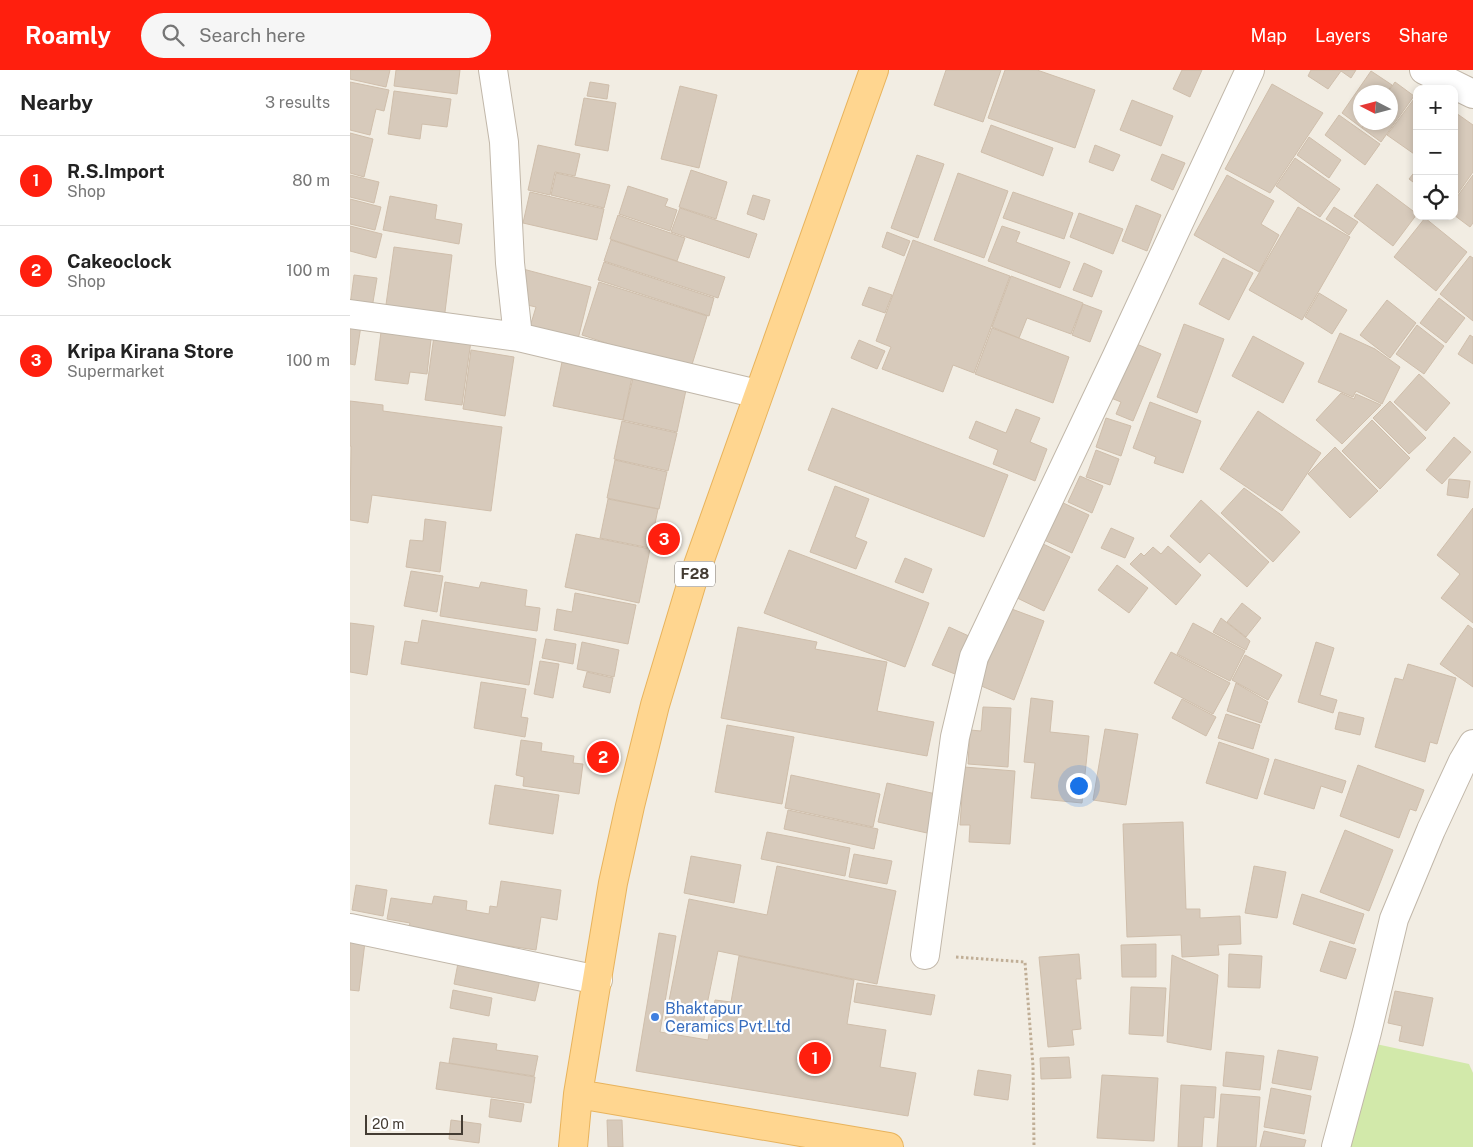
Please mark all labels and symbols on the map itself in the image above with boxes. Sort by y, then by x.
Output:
north arrow [1353,85,1398,130]
pin: 3 [648,520,680,558]
road number: F28 [675,562,715,586]
pin: 2 [587,738,619,776]
your location [1066,773,1092,799]
place label: Bhaktapur Ceramics Pvt.Ltd [665,999,791,1036]
marker: Bhaktapur Ceramics Pvt.Ltd [649,1011,661,1023]
pin: 1 [799,1039,831,1077]
scale bar [365,1112,462,1135]

